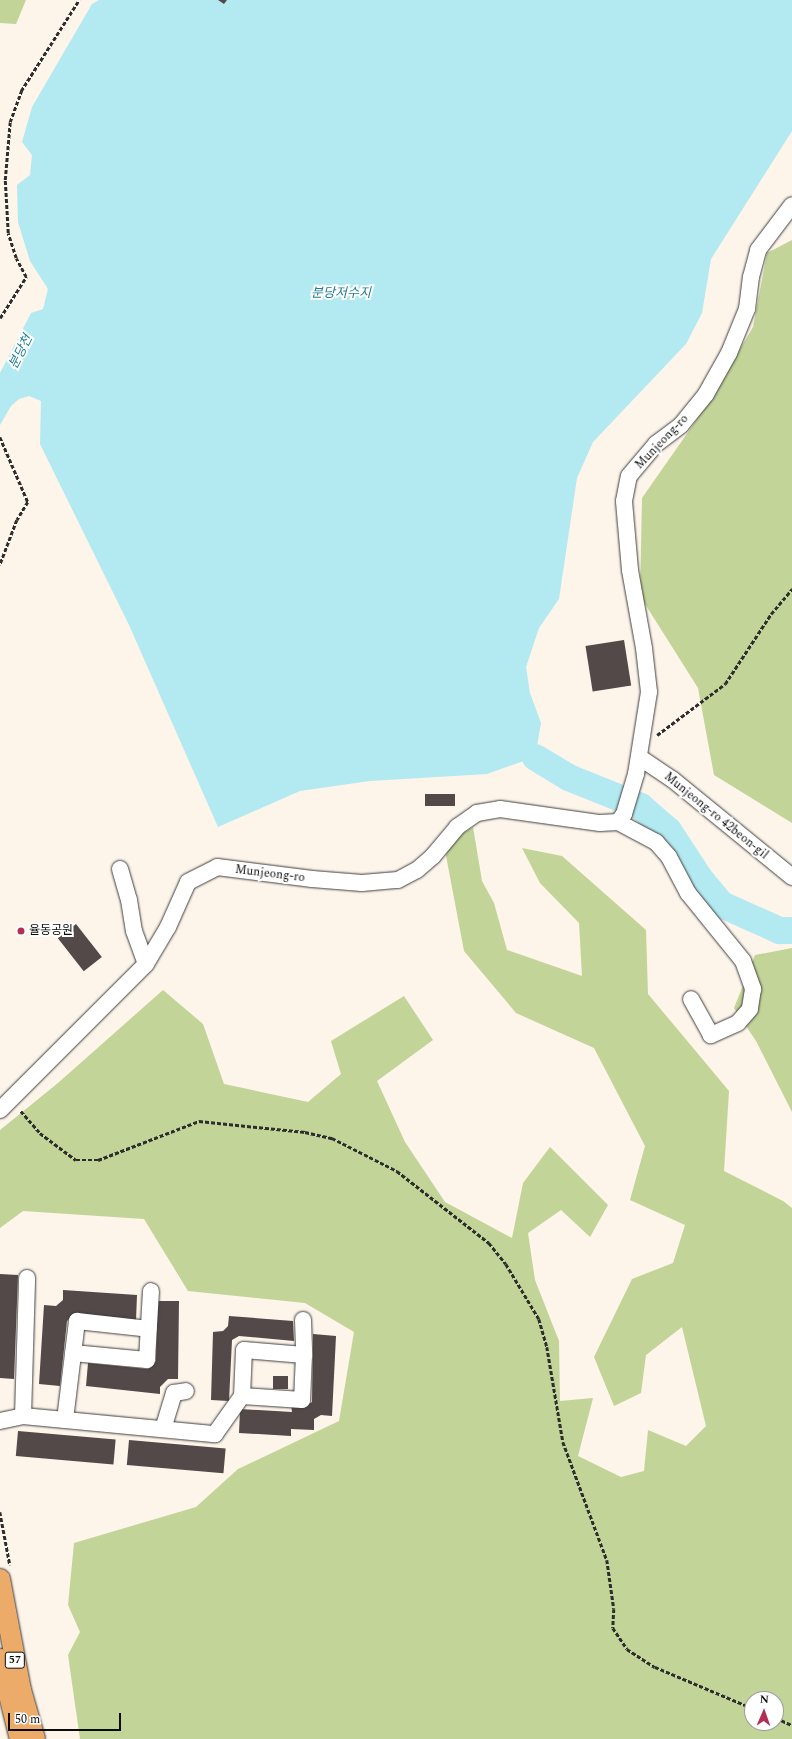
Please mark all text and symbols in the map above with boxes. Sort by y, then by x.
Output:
water label: 분당저수지 [311,285,371,301]
water label: 분당천 [6,332,36,372]
street label: Munjeong-ro [632,412,692,472]
street label: Munjeong-ro 42beon-gil [661,770,771,862]
street label: Munjeong-ro [234,863,306,885]
place label: 율동공원 [29,924,73,938]
marker: 율동공원 [16,926,26,936]
road number: 57 [4,1651,26,1669]
north arrow [744,1691,784,1731]
text: N [760,1691,769,1708]
scale bar [10,1705,123,1731]
text: 50 m [15,1710,40,1729]

